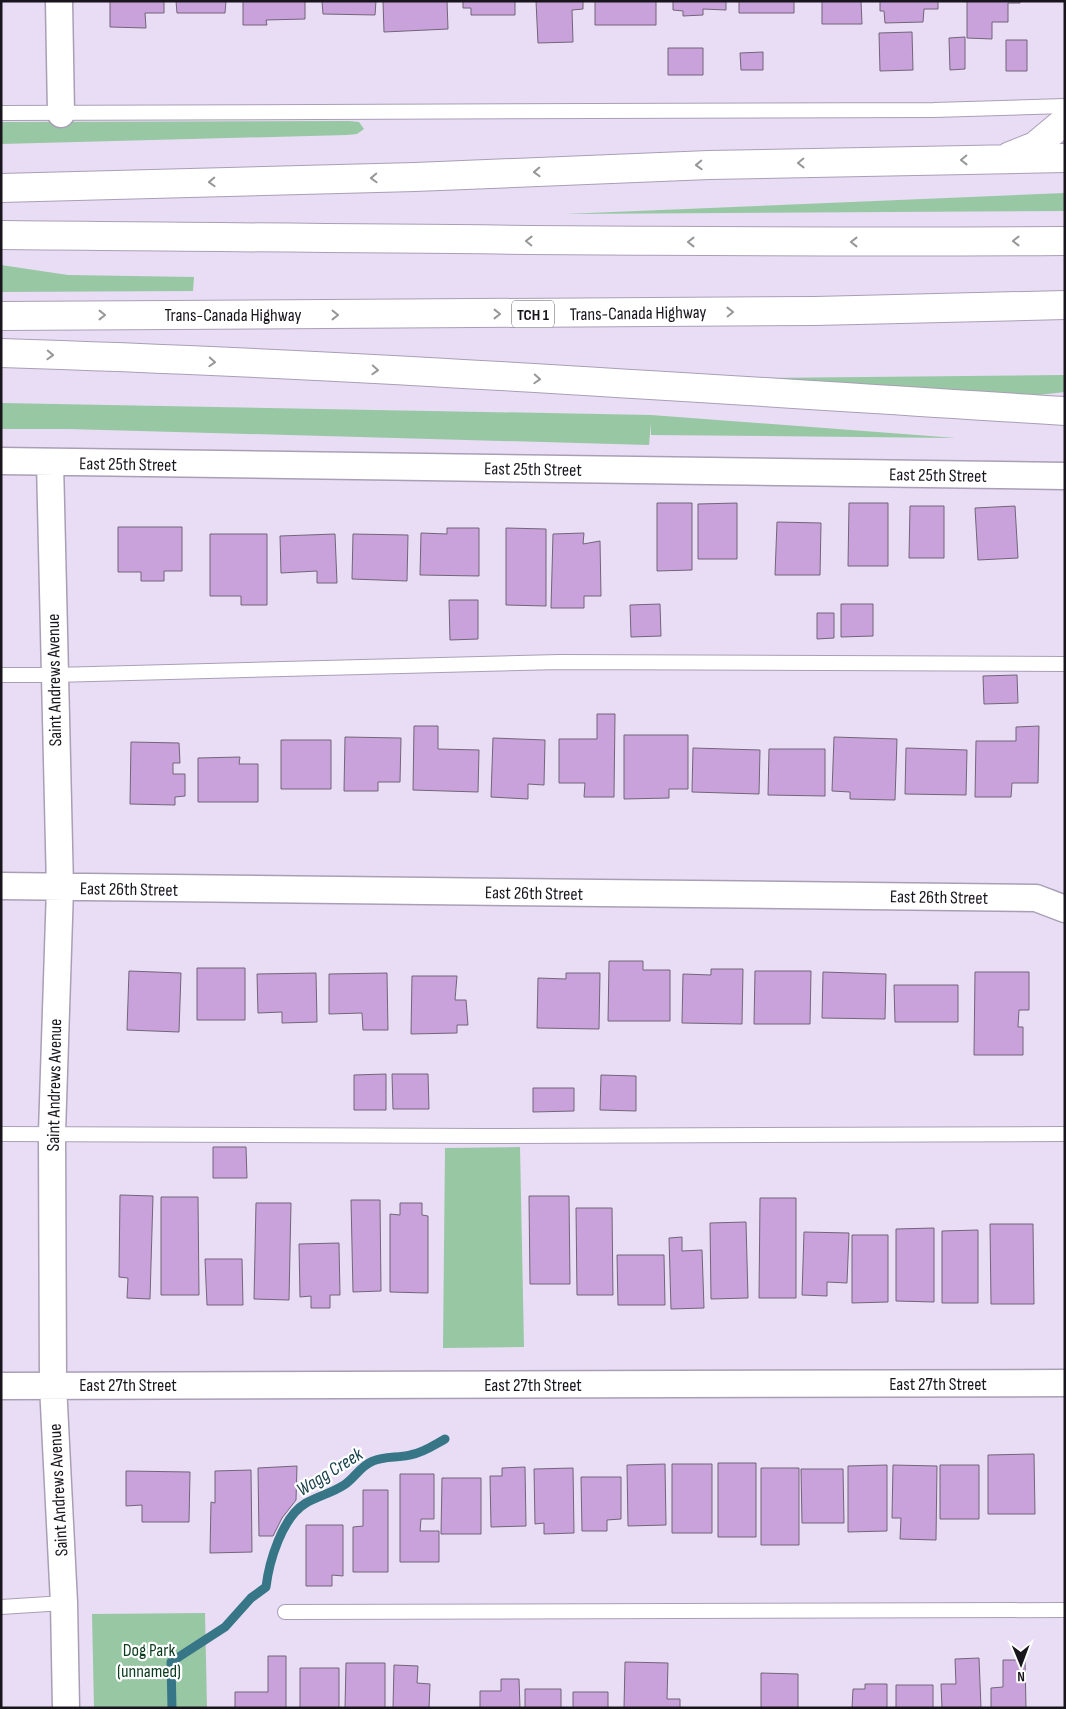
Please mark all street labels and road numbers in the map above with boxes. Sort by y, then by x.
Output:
road number: TCH 1 [512,300,554,328]
street label: Trans-Canada Highway [569,302,707,325]
street label: Trans-Canada Highway [165,305,301,326]
street label: East 25th Street [79,453,177,476]
street label: East 25th Street [484,458,582,481]
street label: East 25th Street [889,464,987,487]
street label: Saint Andrews Avenue [43,613,66,747]
street label: East 26th Street [80,878,179,901]
street label: East 26th Street [485,882,584,905]
street label: East 26th Street [890,886,989,909]
street label: Saint Andrews Avenue [43,1018,66,1152]
street label: East 27th Street [889,1374,987,1395]
street label: East 27th Street [79,1375,177,1396]
street label: East 27th Street [484,1375,582,1396]
street label: Saint Andrews Avenue [45,1423,72,1557]

